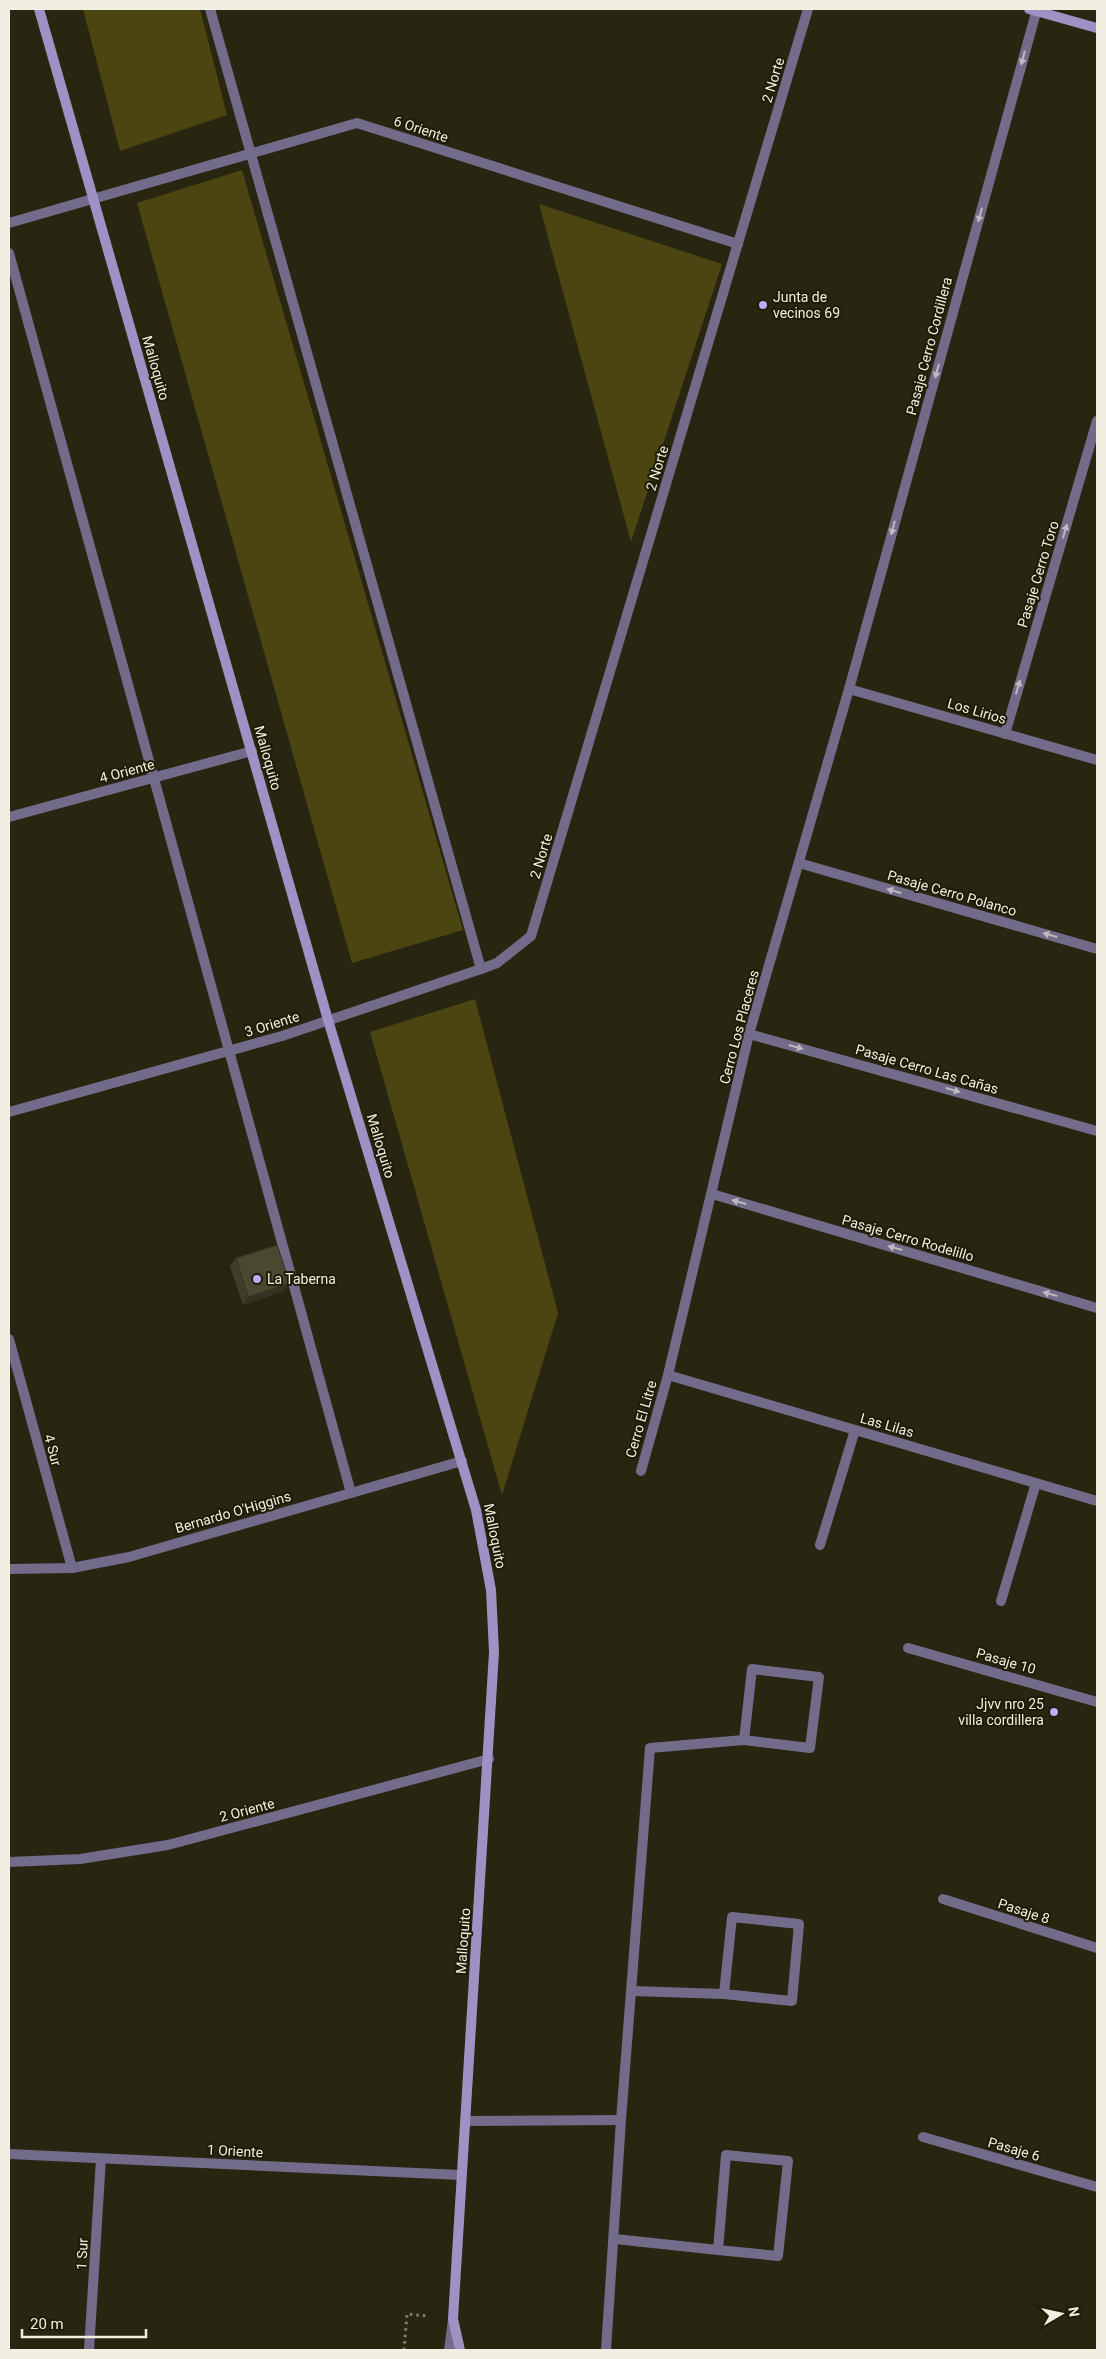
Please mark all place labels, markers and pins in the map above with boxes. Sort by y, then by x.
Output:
place label: Junta de vecinos 69 [773,289,840,321]
marker: Junta de vecinos 69 [757,299,769,311]
place label: La Taberna [267,1271,336,1287]
marker: La Taberna [251,1273,263,1285]
place label: Jjvv nro 25 villa cordillera [958,1696,1044,1728]
marker: Jjvv nro 25 villa cordillera [1048,1706,1060,1718]

